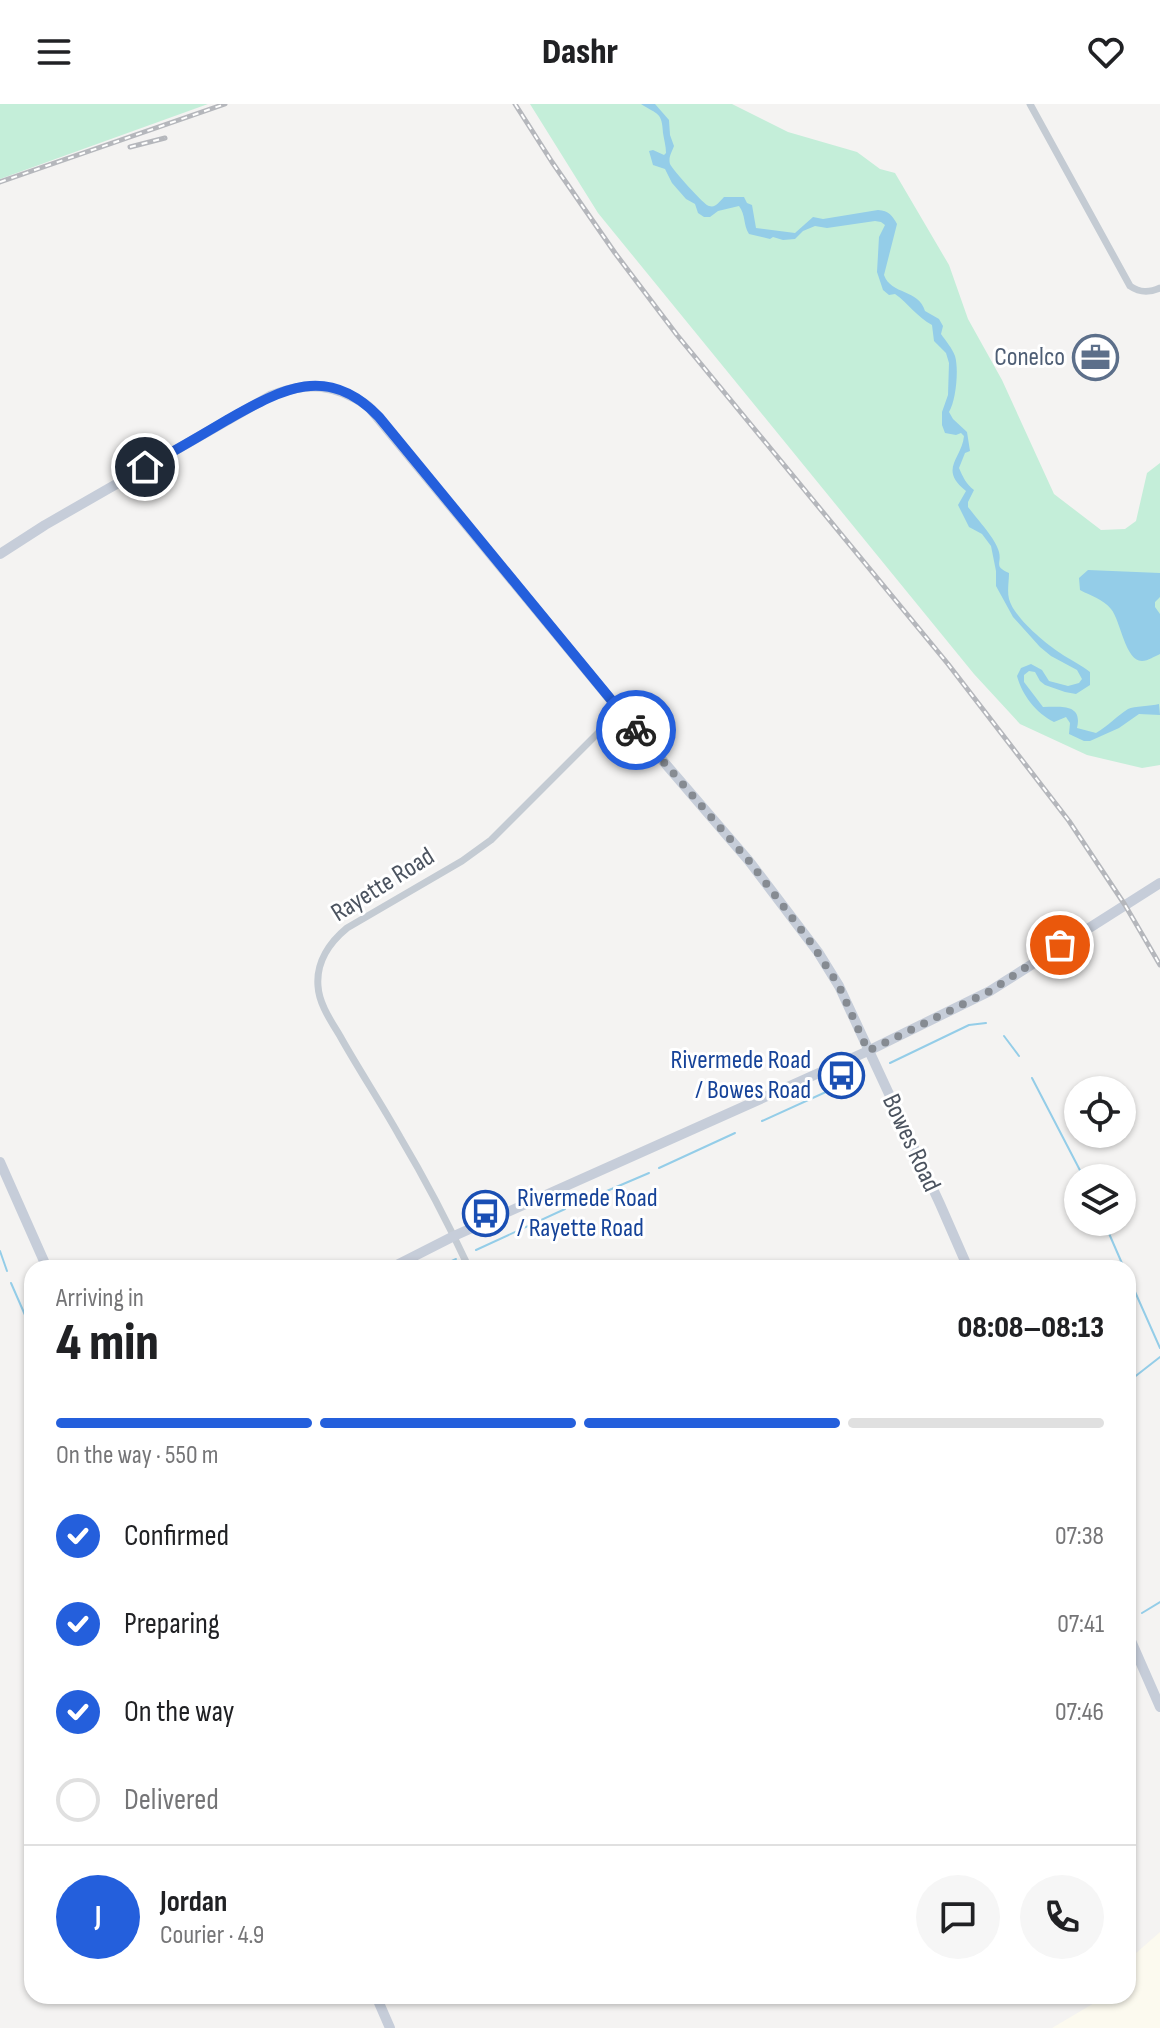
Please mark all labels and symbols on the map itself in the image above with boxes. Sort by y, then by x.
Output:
office icon: Conelco [1072,333,1120,381]
place label: Conelco [994,342,1065,373]
pin [111,433,179,501]
courier [596,690,676,770]
street label: Rayette Road [326,841,440,929]
pin [1026,911,1094,979]
place label: Rivermede Road / Bowes Road [670,1045,811,1106]
bus stop icon: Rivermede Road / Bowes Road [818,1051,866,1099]
street label: Bowes Road [875,1089,947,1197]
place label: Rivermede Road / Rayette Road [517,1183,658,1244]
bus stop icon: Rivermede Road / Rayette Road [462,1189,510,1237]

